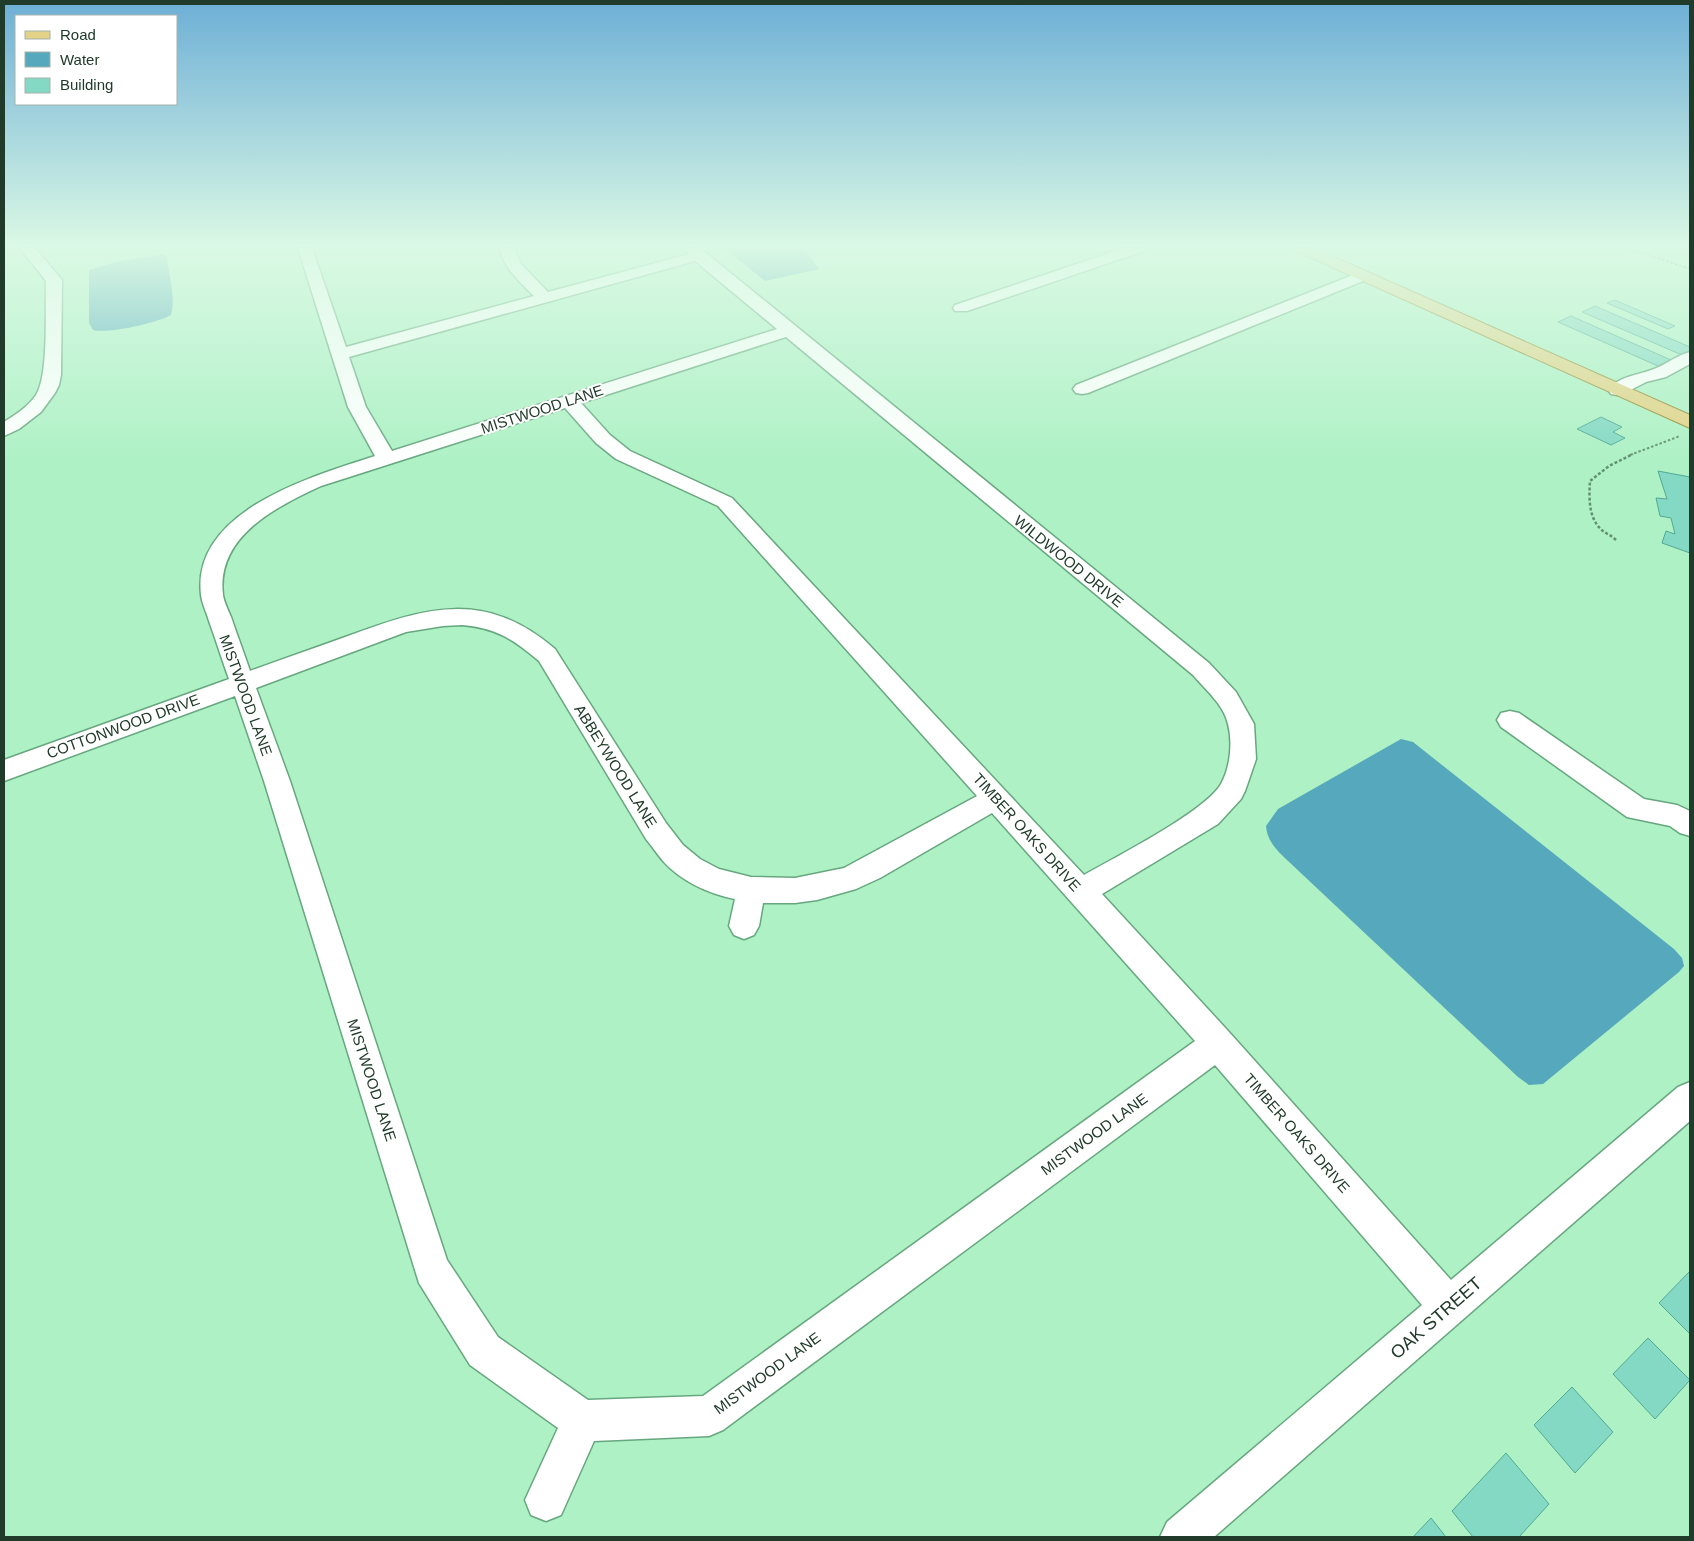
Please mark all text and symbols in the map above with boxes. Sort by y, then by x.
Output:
legend [15,15,178,105]
text: Road [60,26,96,43]
text: Water [60,51,99,68]
text: Building [60,76,113,93]
street label: MISTWOOD LANE [479,381,605,437]
street label: WILDWOOD DRIVE [1011,512,1127,610]
street label: MISTWOOD LANE [216,632,276,758]
street label: COTTONWOOD DRIVE [44,690,202,762]
street label: ABBEYWOOD LANE [571,701,661,831]
street label: TIMBER OAKS DRIVE [970,770,1084,894]
street label: MISTWOOD LANE [344,1017,400,1143]
street label: TIMBER OAKS DRIVE [1241,1070,1353,1196]
street label: MISTWOOD LANE [1037,1090,1151,1178]
street label: OAK STREET [1386,1273,1486,1363]
street label: MISTWOOD LANE [710,1329,824,1417]

